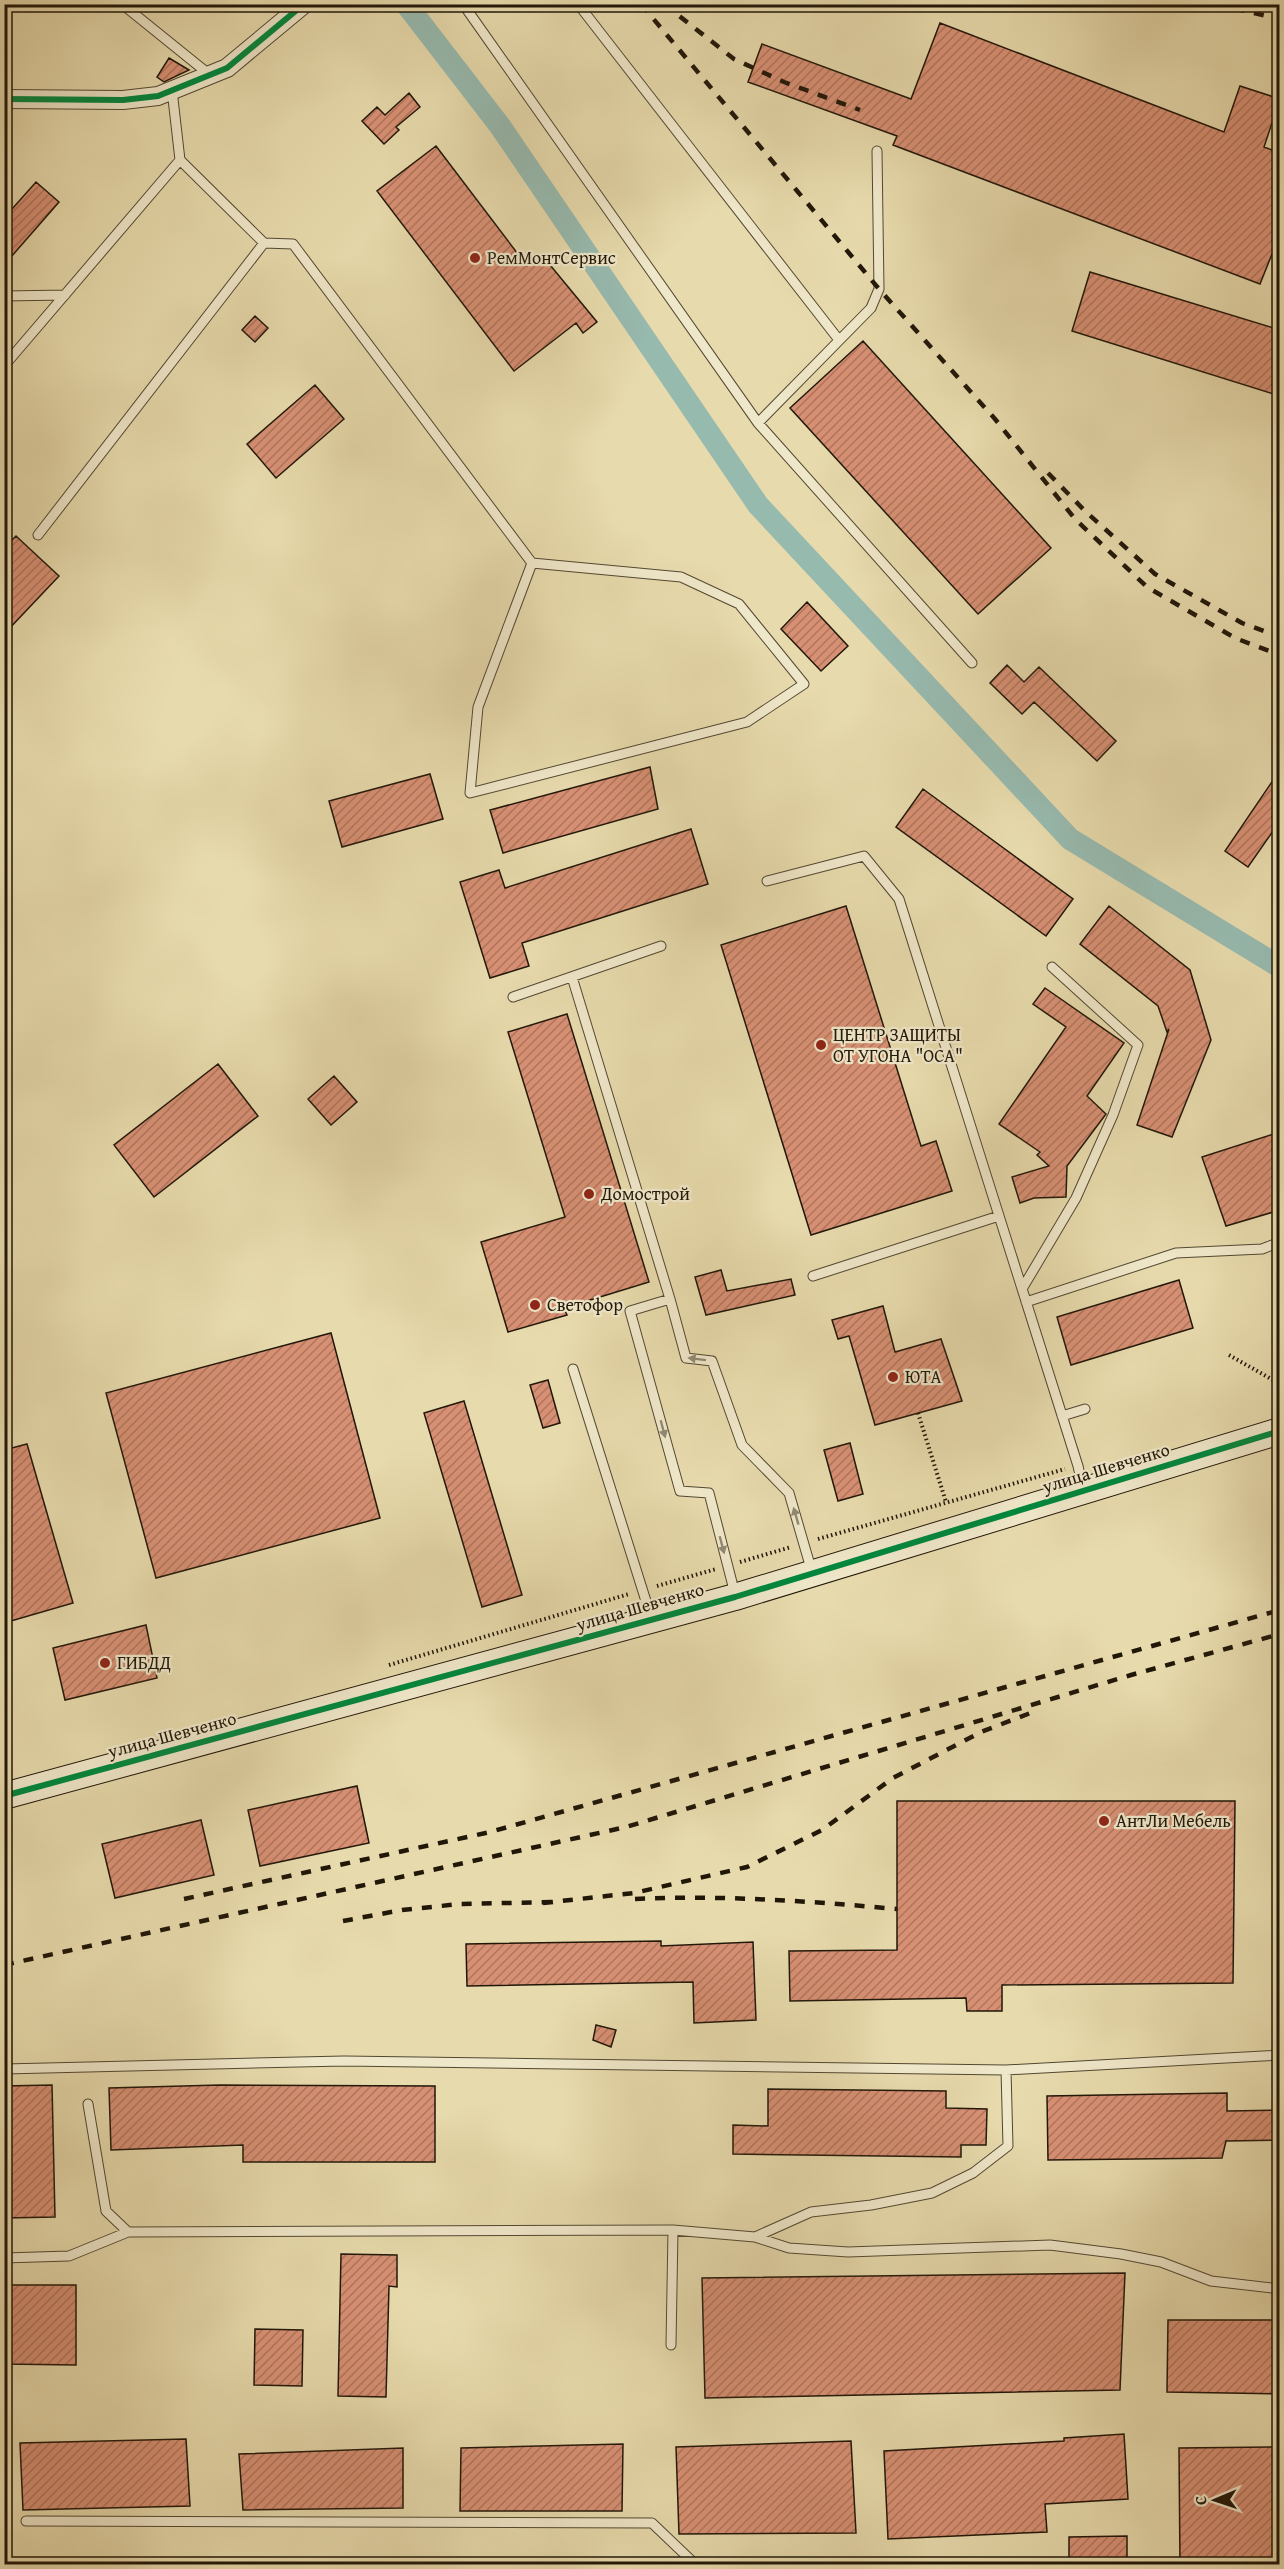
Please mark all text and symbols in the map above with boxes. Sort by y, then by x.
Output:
place label: РемМонтСервис [487,244,616,271]
marker: РемМонтСервис [468,251,482,265]
place label: ЦЕНТР ЗАЩИТЫ ОТ УГОНА "ОСА" [833,1021,963,1069]
marker: ЦЕНТР ЗАЩИТЫ ОТ УГОНА "ОСА" [814,1038,828,1052]
place label: Домострой [600,1180,690,1207]
marker: Домострой [582,1187,596,1201]
place label: Светофор [547,1291,623,1318]
marker: Светофор [528,1298,542,1312]
one-way arrow [688,1354,707,1364]
place label: ЮТА [905,1363,941,1390]
marker: ЮТА [886,1370,900,1384]
one-way arrow [659,1420,668,1438]
street label: улица Шевченко [1038,1435,1173,1500]
one-way arrow [791,1507,800,1525]
one-way arrow [718,1536,727,1554]
street label: улица Шевченко [572,1575,707,1638]
place label: ГИБДД [117,1649,171,1676]
marker: ГИБДД [98,1656,112,1670]
street label: улица Шевченко [104,1704,239,1765]
place label: АнтЛи Мебель [1116,1807,1231,1834]
marker: АнтЛи Мебель [1097,1814,1111,1828]
north arrow [1185,2470,1245,2530]
text: С [1188,2496,1212,2505]

